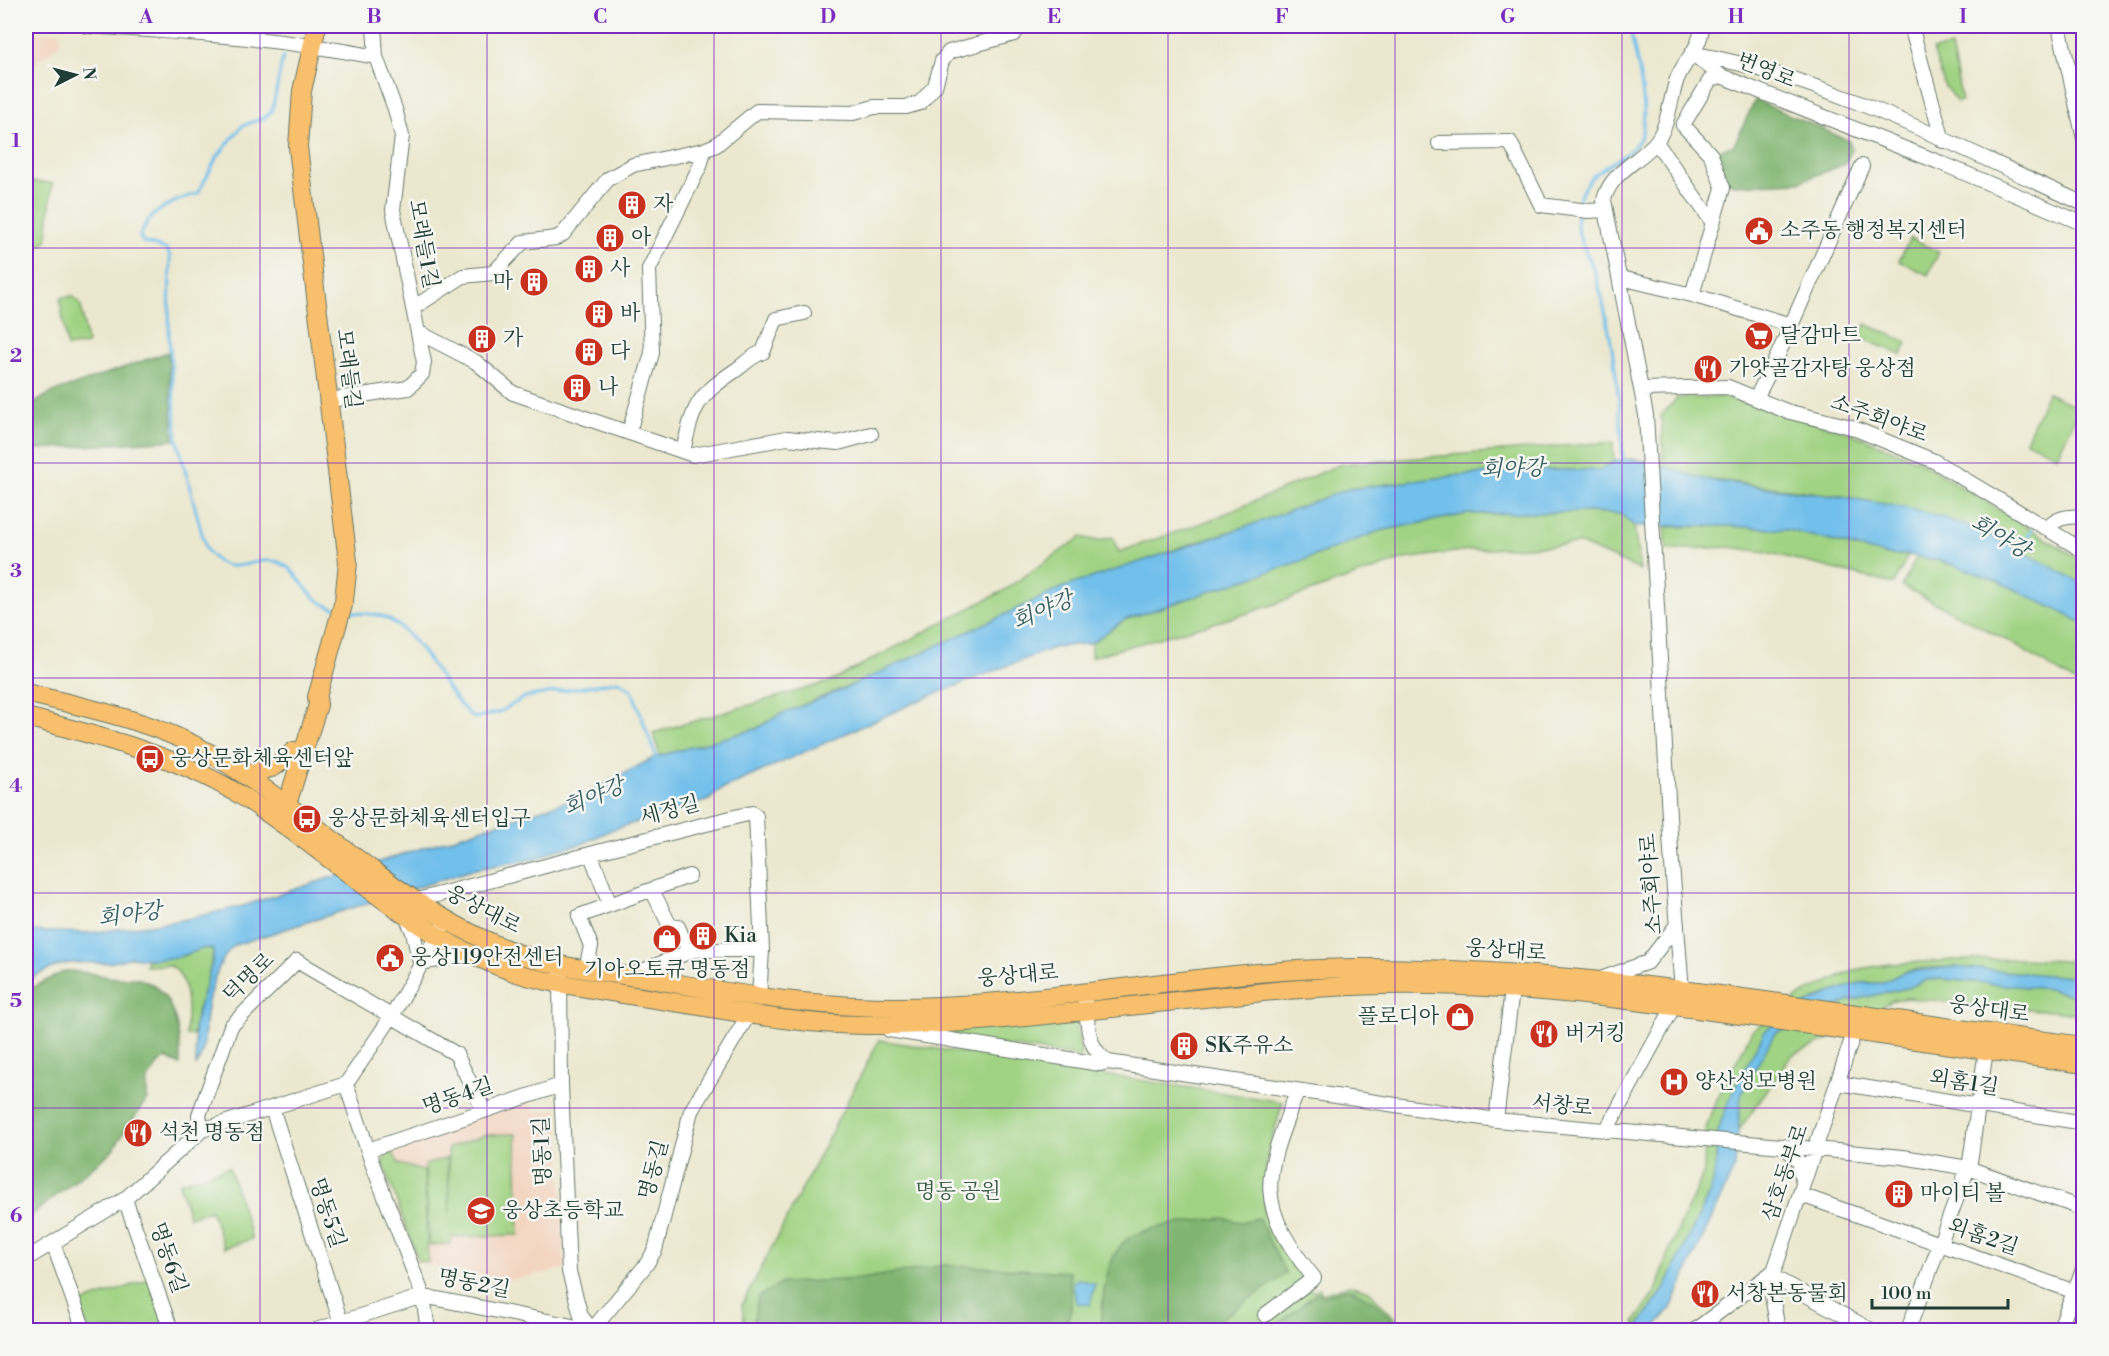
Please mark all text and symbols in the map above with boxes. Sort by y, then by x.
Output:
text: A [138,5,154,30]
text: B [366,5,382,30]
text: C [593,5,607,30]
text: D [820,5,836,30]
text: E [1047,5,1061,30]
text: F [1275,5,1289,30]
text: G [1500,5,1516,30]
text: H [1728,5,1745,30]
text: I [1959,5,1967,30]
north arrow [45,45,105,105]
street label: 번영로 [1733,48,1799,94]
text: N [78,66,100,81]
text: 1 [11,129,21,154]
building icon: 자 [616,189,648,221]
place label: 자 [653,192,674,218]
street label: 모래들1길 [402,197,444,291]
public building icon: 소주동 행정복지센터 [1743,215,1775,247]
place label: 소주동 행정복지센터 [1780,218,1967,244]
building icon: 아 [594,222,626,254]
place label: 아 [631,225,652,251]
building icon: 사 [573,253,605,285]
place label: 사 [610,256,631,282]
building icon: 마 [518,266,550,298]
place label: 마 [493,269,514,295]
building icon: 바 [583,298,615,330]
place label: 바 [620,301,641,327]
supermarket icon: 달감마트 [1743,320,1775,352]
building icon: 가 [466,323,498,355]
place label: 달감마트 [1780,323,1861,349]
place label: 가 [503,326,524,352]
street label: 모래들길 [330,327,366,411]
building icon: 다 [573,336,605,368]
place label: 다 [610,339,631,365]
text: 2 [10,344,22,369]
restaurant icon: 가얏골감자탕 웅상점 [1692,353,1724,385]
place label: 가얏골감자탕 웅상점 [1729,356,1916,382]
building icon: 나 [561,372,593,404]
place label: 나 [598,375,619,401]
street label: 소주회야로 [1827,389,1931,449]
water label: 회야강 [1481,454,1549,484]
water label: 회야강 [1966,509,2038,567]
text: 3 [10,559,22,584]
water label: 회야강 [1008,585,1081,636]
bus stop icon: 웅상문화체육센터앞 [134,743,166,775]
place label: 웅상문화체육센터앞 [171,746,354,772]
water label: 회야강 [559,771,632,822]
text: 4 [9,774,23,799]
street label: 세정길 [637,791,703,831]
bus stop icon: 웅상문화체육센터입구 [291,803,323,835]
place label: 웅상문화체육센터입구 [328,806,531,832]
street label: 소주회야로 [1635,832,1669,936]
street label: 웅상대로 [441,880,525,940]
water label: 회야강 [97,897,167,933]
building icon: Kia [687,920,719,952]
shop icon: 기아오토큐 명동점 [651,923,683,955]
place label: Kia [724,923,757,949]
street label: 웅상대로 [1465,935,1547,967]
public building icon: 웅상119안전센터 [374,942,406,974]
place label: 웅상119안전센터 [411,945,563,971]
street label: 덕명로 [218,948,280,1008]
place label: 기아오토큐 명동점 [584,957,750,983]
street label: 웅상대로 [976,960,1060,992]
text: 5 [10,989,22,1014]
street label: 웅상대로 [1947,991,2031,1029]
shop icon: 플로디아 [1444,1001,1476,1033]
place label: 플로디아 [1358,1004,1440,1030]
restaurant icon: 버거킹 [1528,1018,1560,1050]
place label: 버거킹 [1565,1021,1626,1047]
building icon: SK주유소 [1168,1030,1200,1062]
place label: SK주유소 [1205,1033,1293,1059]
street label: 외홈1길 [1927,1065,2001,1101]
hospital icon: 양산성모병원 [1658,1066,1690,1098]
place label: 양산성모병원 [1695,1069,1817,1095]
street label: 명동4길 [419,1073,497,1121]
street label: 서창로 [1530,1090,1594,1122]
street label: 명동1길 [529,1116,557,1186]
restaurant icon: 석천 명동점 [122,1117,154,1149]
place label: 석천 명동점 [159,1120,265,1146]
street label: 삼호동부로 [1757,1121,1815,1225]
street label: 명동길 [634,1137,674,1203]
street label: 명동5길 [303,1175,351,1251]
building icon: 마이티 볼 [1883,1178,1915,1210]
park label: 명동 공원 [915,1179,1001,1205]
place label: 마이티 볼 [1920,1181,2005,1207]
school or university icon: 웅상초등학교 [465,1195,497,1227]
place label: 웅상초등학교 [502,1198,624,1224]
text: 6 [10,1204,23,1229]
street label: 외홈2길 [1944,1213,2022,1261]
street label: 명동6길 [144,1219,192,1297]
street label: 명동2길 [436,1264,512,1304]
scale bar [1872,1272,2008,1310]
restaurant icon: 서창본동물회 [1689,1278,1721,1310]
place label: 서창본동물회 [1726,1281,1848,1307]
text: 100 m [1881,1282,1932,1305]

